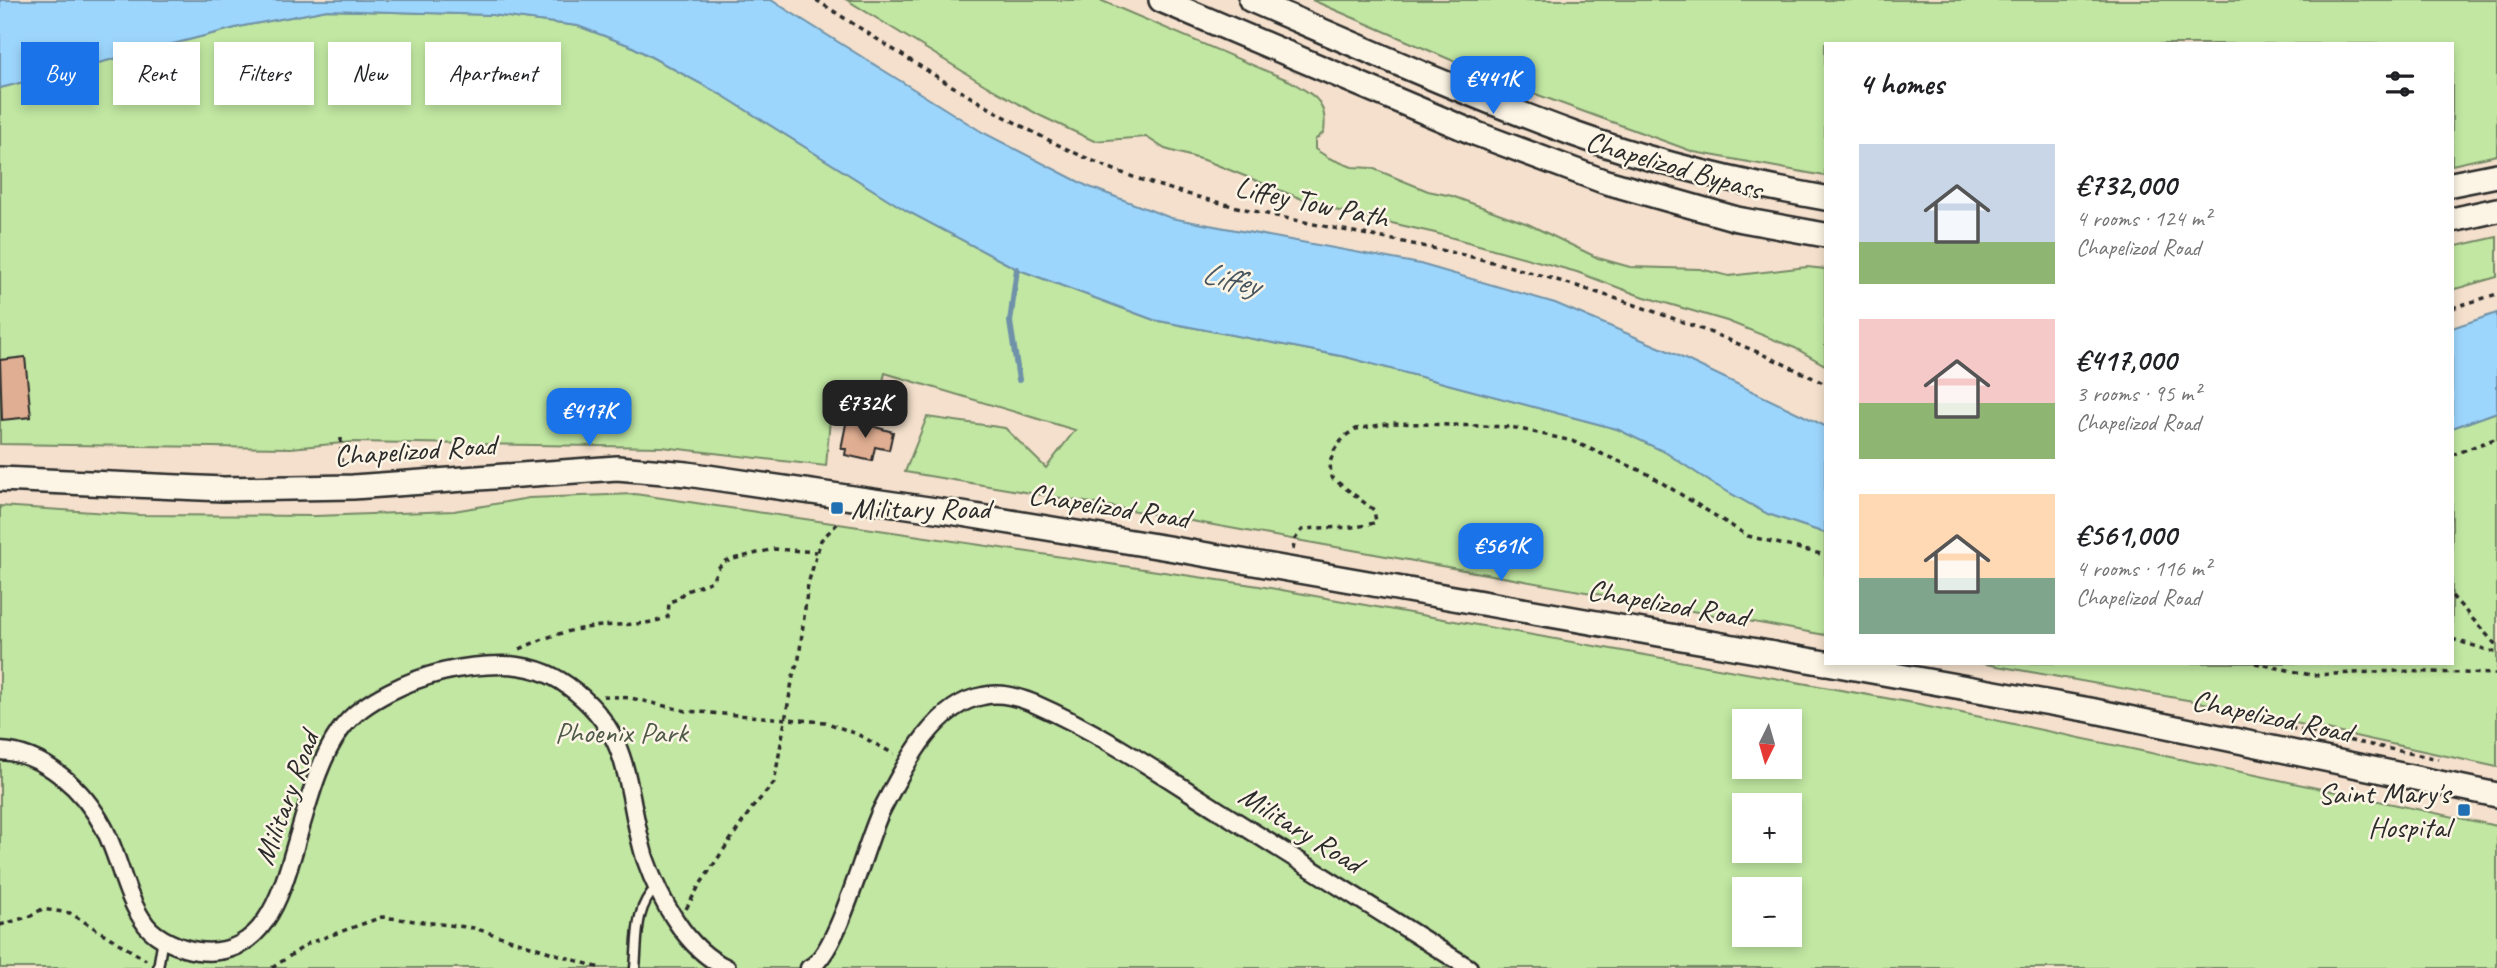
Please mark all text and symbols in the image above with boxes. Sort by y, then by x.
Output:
chip: Buy [21,42,99,105]
chip: Rent [113,42,200,105]
chip: Filters [214,42,314,105]
chip: New [328,42,411,105]
chip: Apartment [425,42,561,105]
pin: €441K [1444,57,1542,116]
text: €441K [1466,64,1520,93]
text: 4 homes [1859,65,1944,103]
icon: filters [2381,65,2419,103]
street label: Chapelizod Bypass [1581,122,1769,209]
text: €732,000 [2076,166,2176,204]
street label: Liffey Tow Path [1232,167,1394,237]
icon: home [1915,172,1999,256]
text: 4 rooms · 124 m² [2076,204,2211,233]
text: Chapelizod Road [2076,233,2201,262]
water label: Liffey [1198,252,1269,307]
text: €417,000 [2076,341,2176,379]
icon: home [1915,347,1999,431]
text: 3 rooms · 95 m² [2076,379,2200,408]
pin: €732K [816,380,914,440]
pin: €417K [540,388,638,448]
text: €732K [839,388,892,417]
text: €417K [563,396,616,425]
text: Chapelizod Road [2076,408,2201,437]
street label: Chapelizod Road [333,425,502,475]
street label: Chapelizod Road [1026,475,1196,538]
place label: Military Road [851,489,994,527]
marker: Military Road [829,500,845,516]
text: €561,000 [2076,516,2177,554]
icon: home [1915,522,1999,606]
pin: €561K [1452,524,1550,583]
text: €561K [1474,531,1528,560]
text: 4 rooms · 116 m² [2076,554,2211,583]
street label: Chapelizod Road [1585,570,1755,637]
text: Chapelizod Road [2076,583,2201,612]
street label: Chapelizod Road [2189,681,2360,752]
north arrow [1732,709,1802,779]
map controls [1732,709,1802,947]
park label: Phoenix Park [555,713,689,751]
street label: Military Road [244,722,329,870]
place label: Saint Mary's Hospital [2318,774,2455,846]
street label: Military Road [1232,776,1374,884]
button: + [1732,793,1802,863]
marker: Saint Mary's Hospital [2456,802,2472,818]
button: − [1732,877,1802,947]

